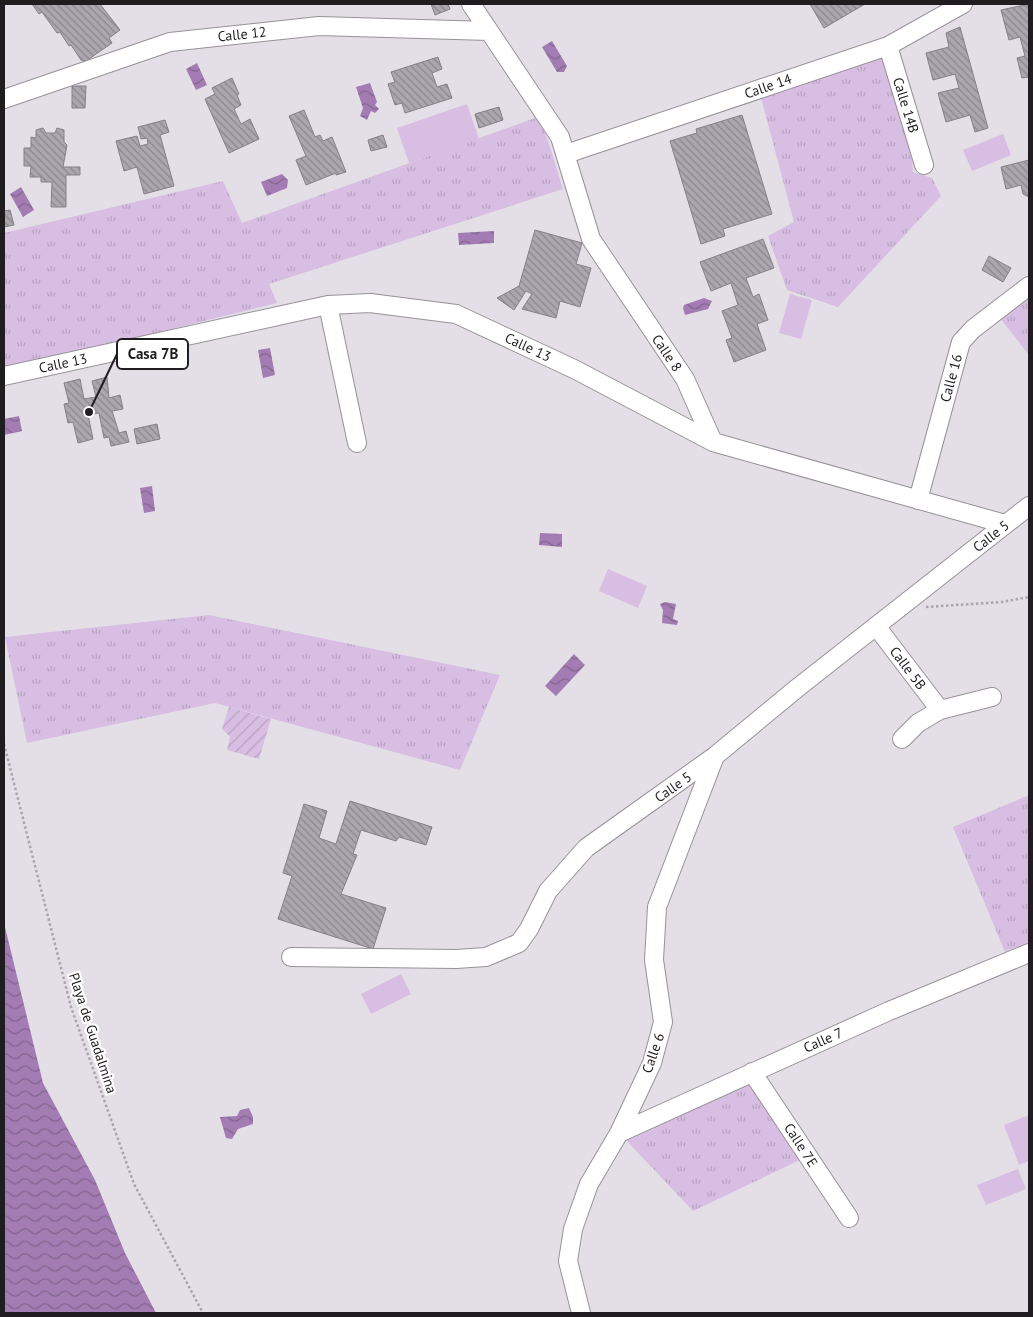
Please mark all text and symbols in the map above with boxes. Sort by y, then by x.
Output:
street label: Calle 12 [217,22,267,46]
street label: Calle 14 [742,69,794,102]
street label: Calle 14B [889,75,923,135]
street label: Calle 13 [502,328,554,366]
street label: Calle 8 [648,331,686,375]
callout: Casa 7B [117,339,188,369]
text: Casa 7B [128,344,178,363]
street label: Calle 13 [37,349,89,377]
street label: Calle 16 [936,352,966,404]
street label: Calle 5 [969,516,1013,556]
street label: Calle 5B [886,643,930,693]
street label: Calle 5 [651,768,695,806]
street label: Playa de Guadalmina [65,970,121,1096]
street label: Calle 7 [800,1023,846,1057]
street label: Calle 6 [638,1031,668,1075]
street label: Calle 7E [780,1120,822,1170]

